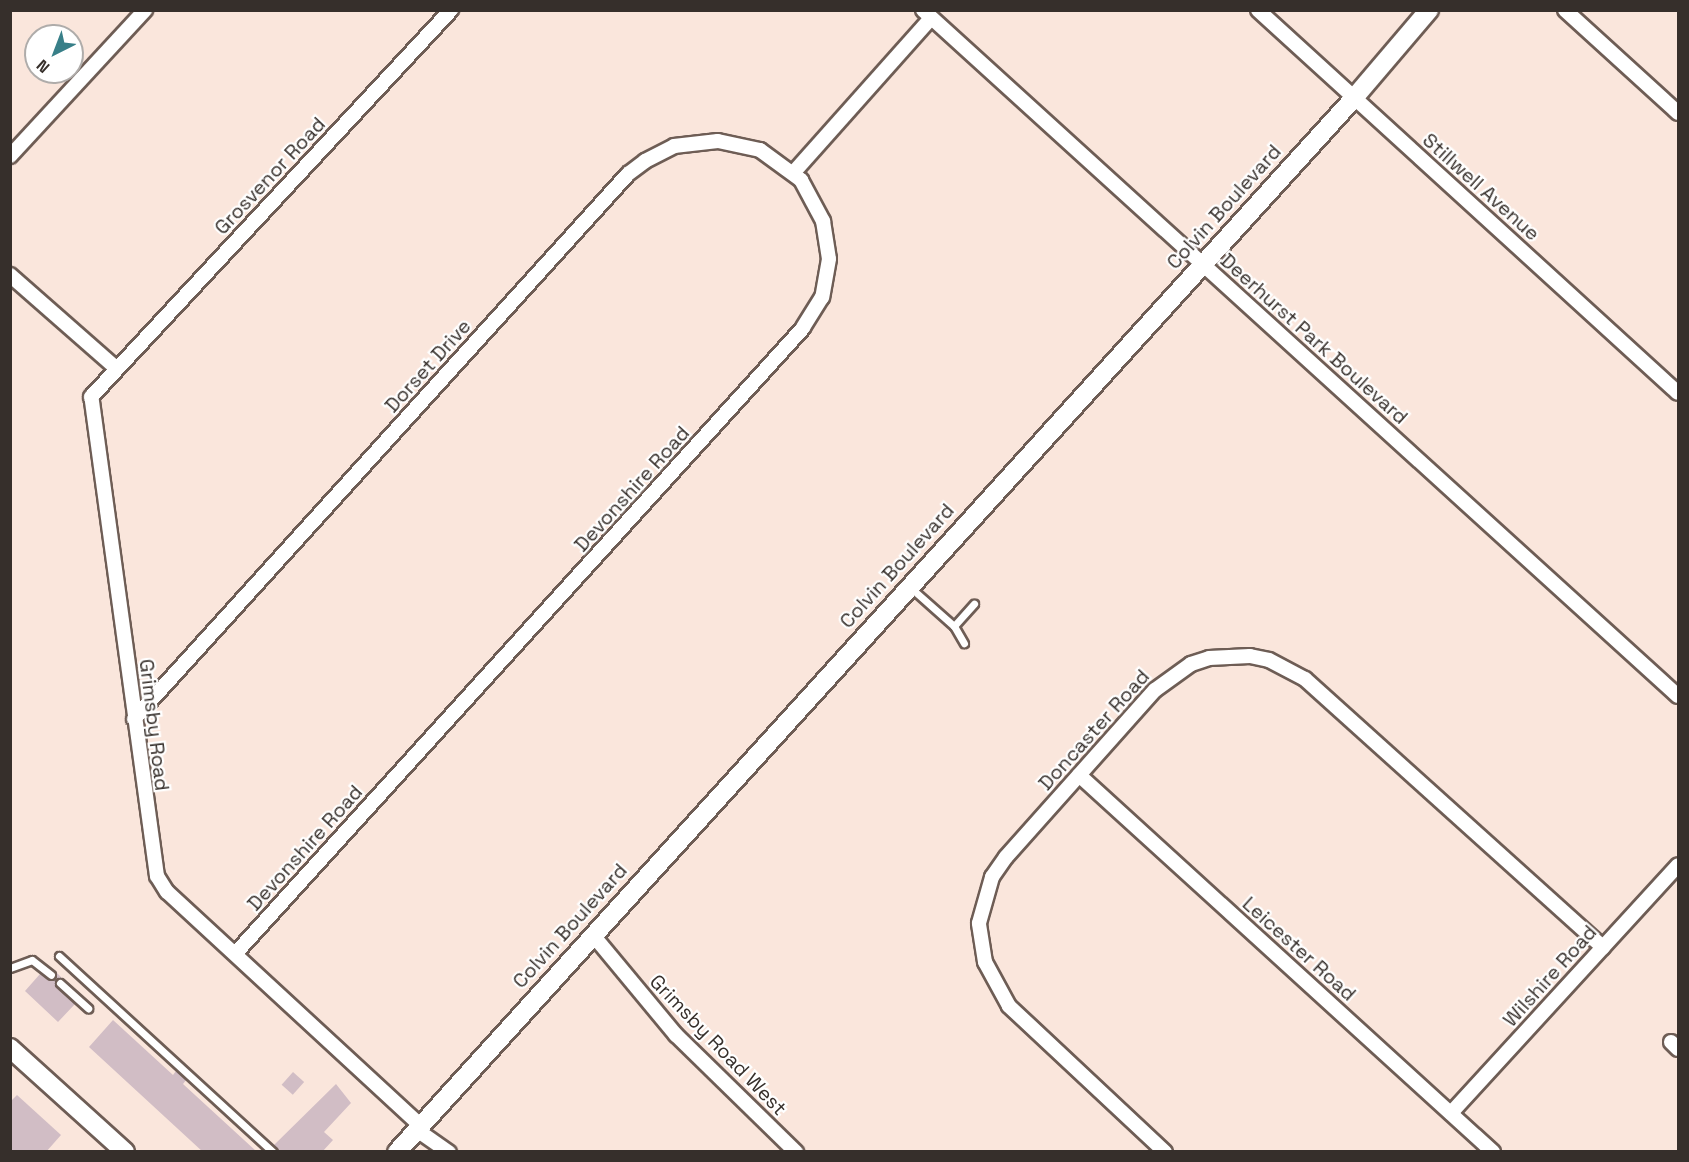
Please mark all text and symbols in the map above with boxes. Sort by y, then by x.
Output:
north arrow [24,24,84,84]
text: N [32,55,54,78]
street label: Grosvenor Road [210,112,330,240]
street label: Stillwell Avenue [1417,128,1545,246]
street label: Colvin Boulevard [1162,140,1286,274]
street label: Deerhurst Park Boulevard [1215,249,1413,429]
street label: Dorset Drive [380,314,476,418]
street label: Devonshire Road [569,421,695,557]
street label: Colvin Boulevard [835,499,959,633]
street label: Grimsby Road [134,658,174,792]
street label: Doncaster Road [1034,665,1154,795]
street label: Devonshire Road [242,780,368,916]
street label: Colvin Boulevard [508,859,632,993]
street label: Leicester Road [1237,892,1361,1006]
street label: Wilshire Road [1498,920,1602,1032]
street label: Grimsby Road West [645,970,791,1120]

